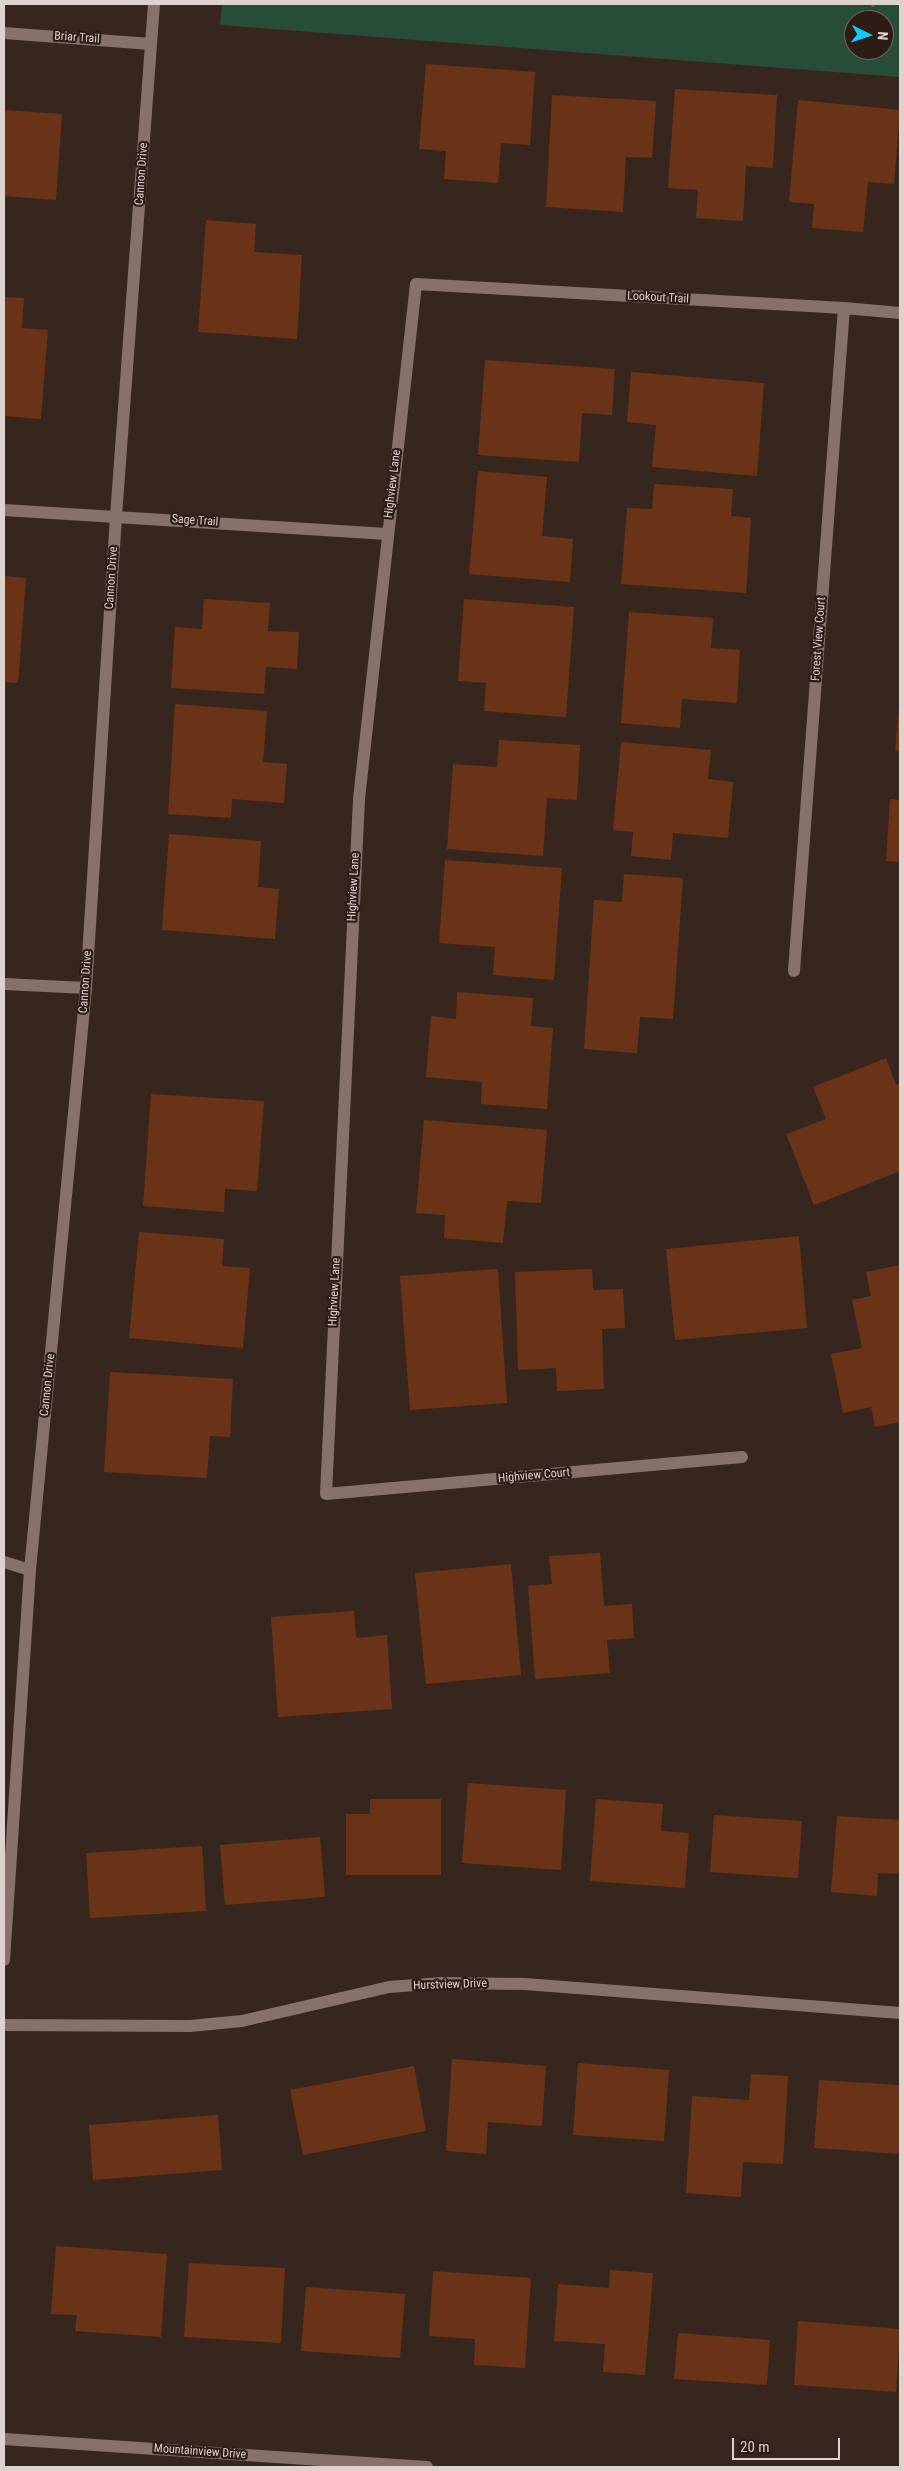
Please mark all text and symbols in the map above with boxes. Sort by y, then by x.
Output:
north arrow [844,10,894,60]
street label: Briar Trail [54,29,100,47]
text: N [875,31,891,41]
street label: Cannon Drive [133,142,151,206]
street label: Lookout Trail [627,289,689,307]
street label: Highview Lane [382,449,404,519]
street label: Sage Trail [171,512,219,530]
street label: Cannon Drive [103,546,121,610]
street label: Forest View Court [809,596,829,682]
street label: Highview Lane [345,852,363,922]
street label: Cannon Drive [77,950,95,1014]
street label: Highview Lane [326,1257,344,1327]
street label: Cannon Drive [38,1353,58,1417]
street label: Highview Court [497,1466,571,1486]
street label: Hurstview Drive [413,1977,487,1993]
scale bar [734,2428,842,2460]
text: 20 m [740,2438,770,2456]
street label: Mountainview Drive [153,2442,247,2462]

